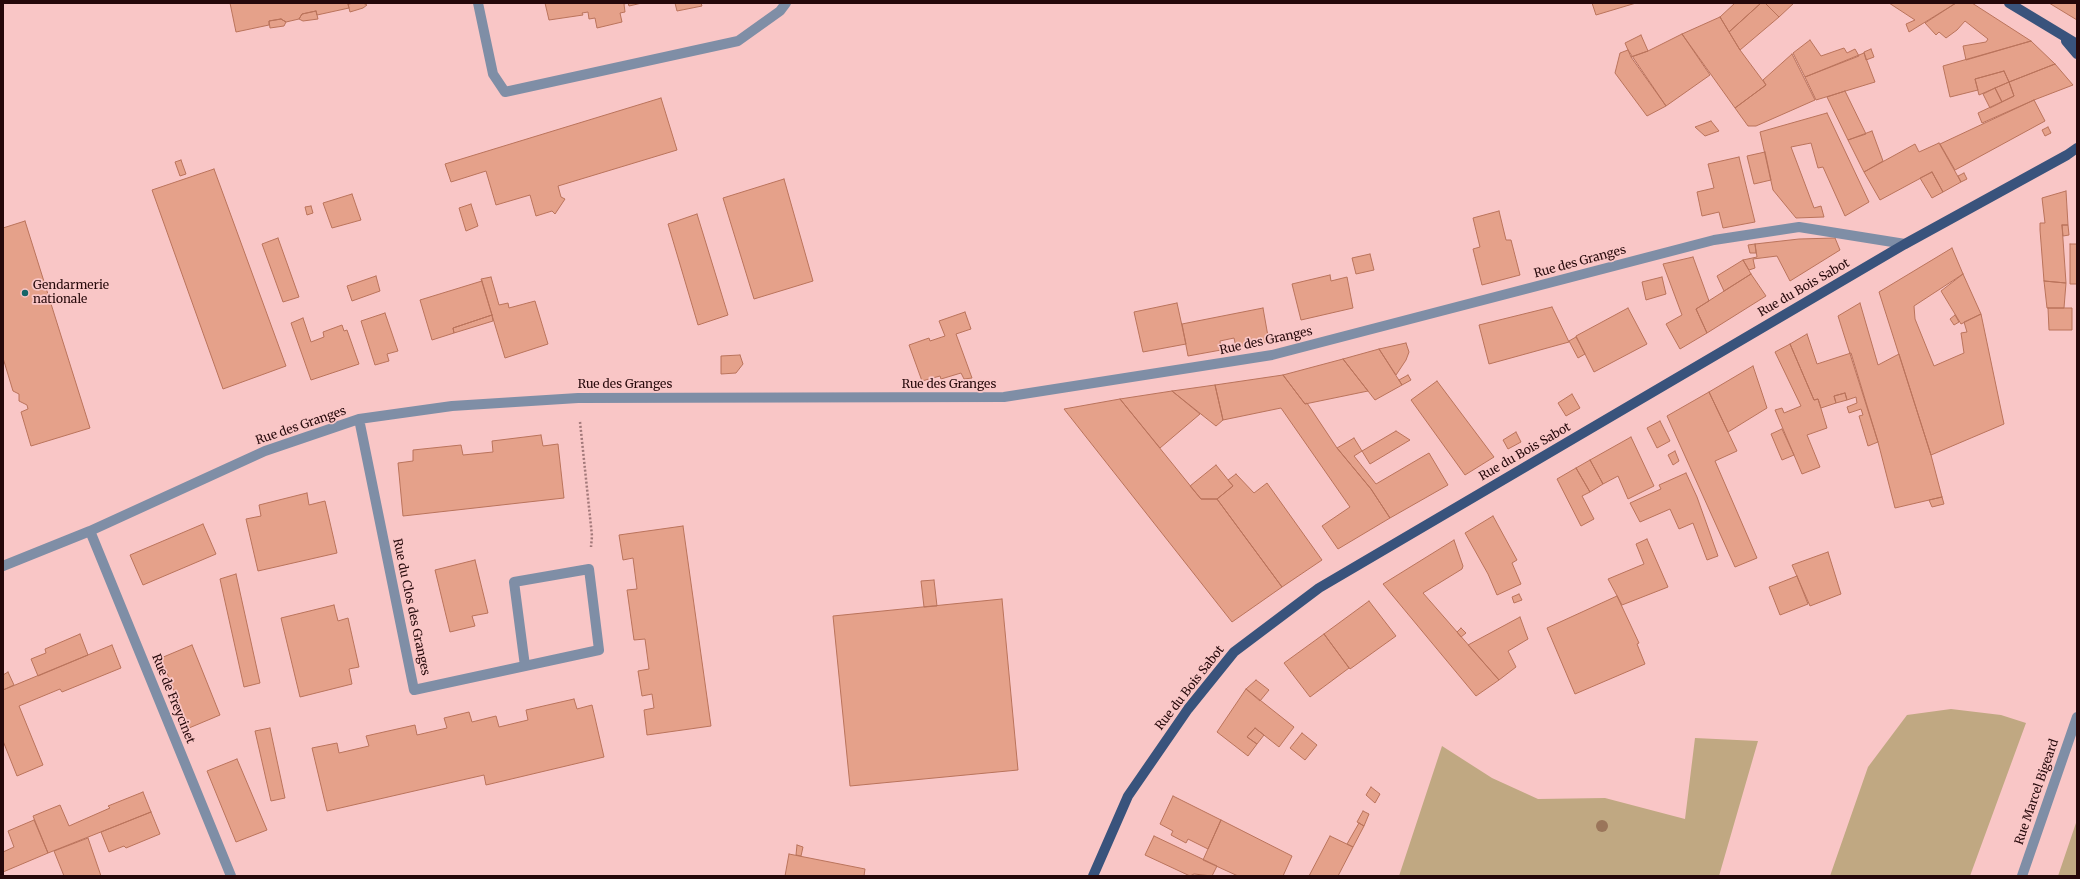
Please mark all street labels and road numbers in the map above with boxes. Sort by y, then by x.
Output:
street label: Rue des Granges [1532,243,1628,281]
street label: Rue du Bois Sabot [1756,256,1852,320]
street label: Rue des Granges [1218,324,1314,358]
street label: Rue des Granges [578,378,672,392]
street label: Rue des Granges [902,378,996,392]
street label: Rue des Granges [254,404,348,448]
street label: Rue du Bois Sabot [1477,420,1573,484]
street label: Rue du Clos des Granges [389,537,433,677]
street label: Rue du Bois Sabot [1153,643,1227,733]
street label: Rue de Freycinet [148,652,198,746]
street label: Rue Marcel Bigeard [2012,737,2062,847]

